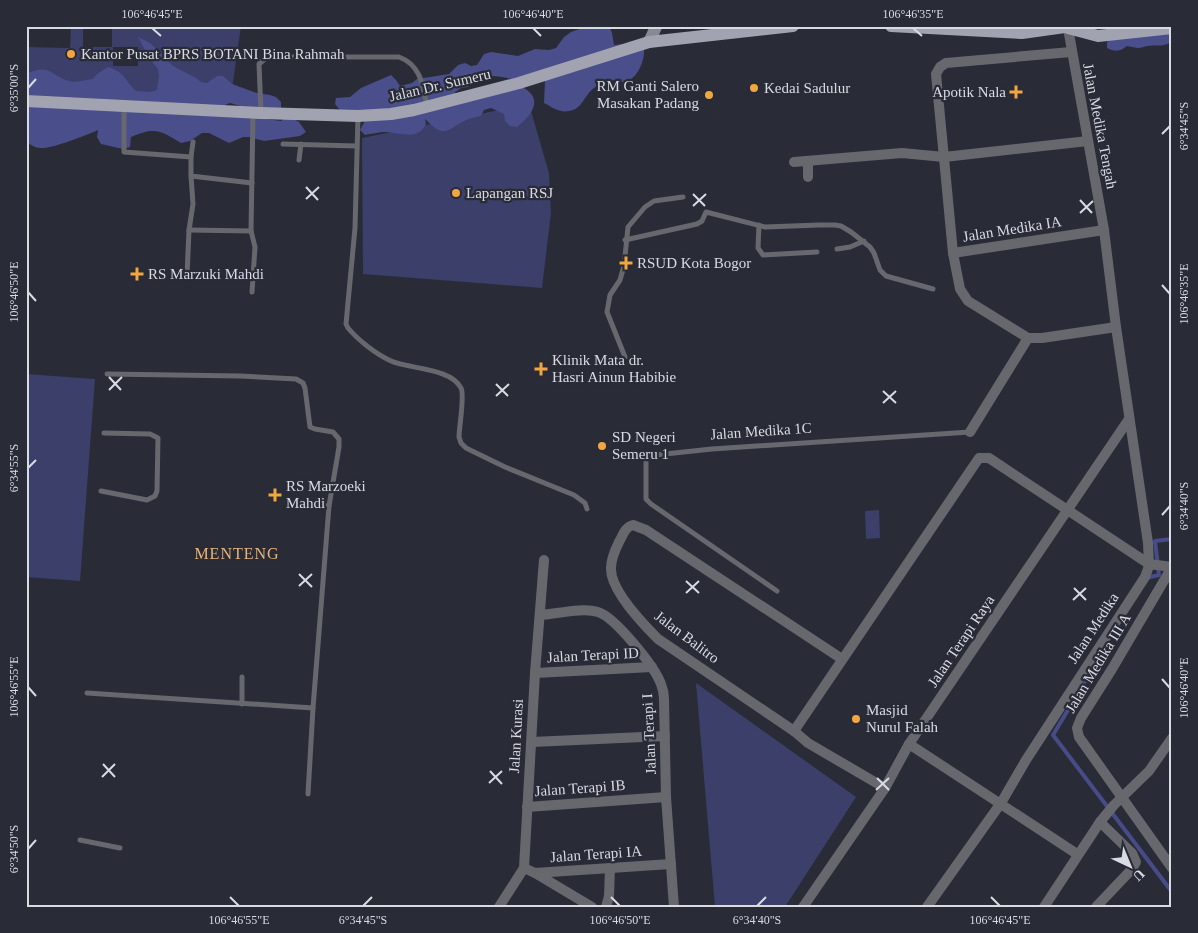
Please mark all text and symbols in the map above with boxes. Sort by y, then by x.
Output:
text: 106°46'45"E [121,7,183,21]
text: 106°46'40"E [502,7,564,21]
text: 106°46'35"E [882,7,944,21]
place label: Kantor Pusat BPRS BOTANI Bina Rahmah [81,46,345,62]
marker: Kantor Pusat BPRS BOTANI Bina Rahmah [65,48,77,60]
street label: Jalan Medika Tengah [1080,62,1120,191]
text: 6°35'00"S [7,64,21,112]
street label: Jalan Dr. Sumeru [388,65,493,104]
place label: RM Ganti Salero Masakan Padang [597,78,699,111]
place label: Kedai Sadulur [764,80,850,96]
marker: Kedai Sadulur [748,82,760,94]
place label: Apotik Nala [932,84,1006,100]
marker: Apotik Nala [1010,86,1022,98]
marker: RM Ganti Salero Masakan Padang [703,89,715,101]
text: 6°34'45"S [1177,102,1191,150]
place label: Lapangan RSJ [466,185,553,201]
marker: Lapangan RSJ [450,187,462,199]
street label: Jalan Medika IA [961,213,1063,245]
place label: RSUD Kota Bogor [637,255,751,271]
marker: RSUD Kota Bogor [619,256,633,270]
text: 106°46'50"E [7,261,21,323]
text: 106°46'35"E [1177,263,1191,325]
place label: RS Marzuki Mahdi [148,266,264,282]
marker: RS Marzuki Mahdi [130,267,144,281]
place label: Klinik Mata dr. Hasri Ainun Habibie [552,352,676,385]
marker: Klinik Mata dr. Hasri Ainun Habibie [534,362,548,376]
street label: Jalan Medika 1C [710,419,812,443]
place label: SD Negeri Semeru 1 [612,429,676,462]
marker: SD Negeri Semeru 1 [596,440,608,452]
text: 6°34'55"S [7,444,21,492]
place label: RS Marzoeki Mahdi [286,478,366,511]
text: 6°34'40"S [1177,482,1191,530]
marker: RS Marzoeki Mahdi [268,488,282,502]
district label: MENTENG [194,545,280,562]
street label: Jalan Medika [1064,590,1122,666]
street label: Jalan Terapi Raya [924,592,998,690]
street label: Jalan Balitro [652,608,722,666]
street label: Jalan Medika III A [1062,610,1134,716]
street label: Jalan Terapi ID [547,645,640,665]
text: 106°46'55"E [7,656,21,718]
text: 106°46'40"E [1177,657,1191,719]
street label: Jalan Terapi I [639,693,659,775]
street label: Jalan Kurasi [506,698,526,774]
place label: Masjid Nurul Falah [866,702,939,735]
marker: Masjid Nurul Falah [850,713,862,725]
street label: Jalan Terapi IB [534,777,626,799]
text: 6°34'50"S [7,825,21,873]
north arrow [1106,840,1156,890]
street label: Jalan Terapi IA [550,843,643,865]
text: U [1130,866,1148,884]
text: 106°46'55"E [208,913,270,927]
text: 6°34'45"S [339,913,387,927]
text: 106°46'50"E [589,913,651,927]
text: 6°34'40"S [733,913,781,927]
text: 106°46'45"E [969,913,1031,927]

